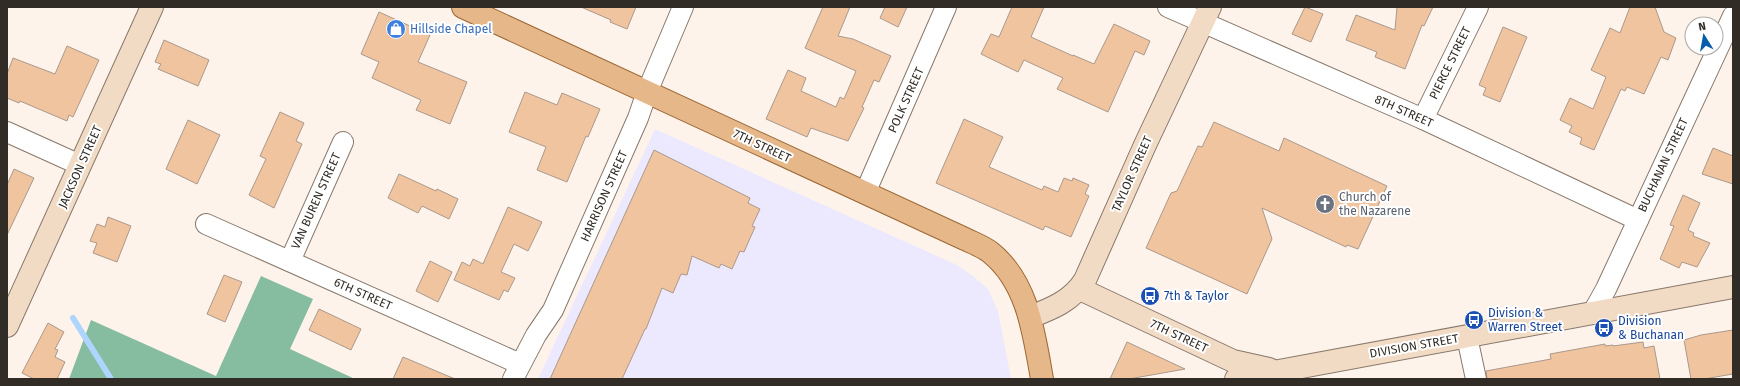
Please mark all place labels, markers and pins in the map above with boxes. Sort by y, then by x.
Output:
shop icon: Hillside Chapel [385,18,407,40]
place label: Hillside Chapel [410,22,492,36]
place label: Church of the Nazarene [1339,190,1411,218]
church icon: Church of the Nazarene [1314,193,1336,215]
bus stop icon: 7th & Taylor [1139,285,1161,307]
place label: 7th & Taylor [1164,289,1229,303]
place label: Division & Warren Street [1488,306,1563,334]
bus stop icon: Division & Warren Street [1463,309,1485,331]
place label: Division & Buchanan [1618,314,1684,342]
bus stop icon: Division & Buchanan [1593,317,1615,339]

